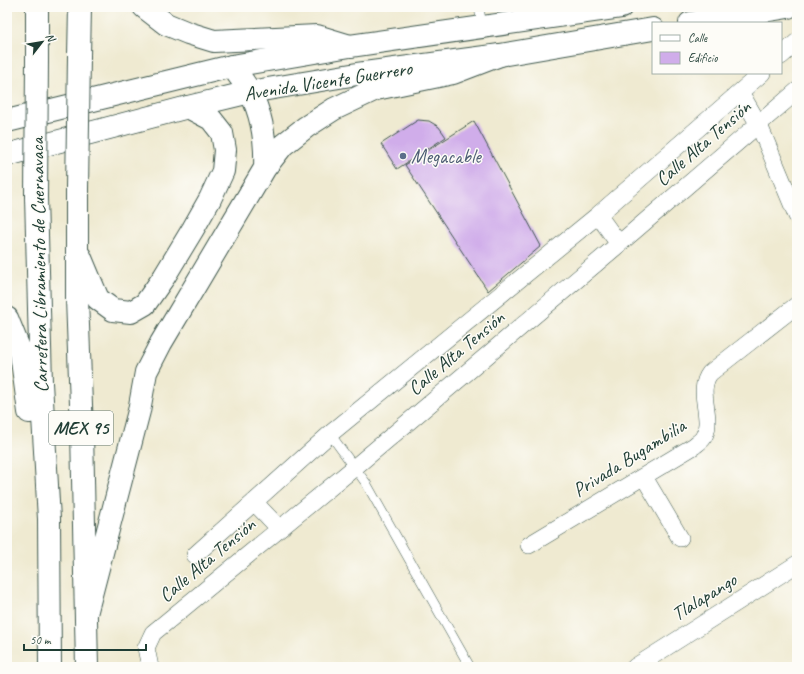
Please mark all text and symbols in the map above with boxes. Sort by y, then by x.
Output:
north arrow [22,22,62,62]
legend [652,22,782,74]
text: N [43,30,59,45]
text: Calle [688,30,708,46]
text: Edificio [688,50,718,66]
street label: Avenida Vicente Guerrero [242,55,415,107]
street label: Calle Alta Tensión [650,94,757,191]
street label: Carretera Libramiento de Cuernavaca [24,135,54,393]
place label: Megacable [411,144,482,169]
marker: Megacable [398,151,408,161]
street label: Calle Alta Tensión [402,305,510,401]
road number: MEX 95 [49,411,113,445]
street label: Privada Bugambilia [568,412,692,503]
street label: Calle Alta Tensión [153,512,261,608]
street label: Tlalapango [667,567,742,627]
scale bar [24,626,146,652]
text: 50 m [30,632,52,648]

